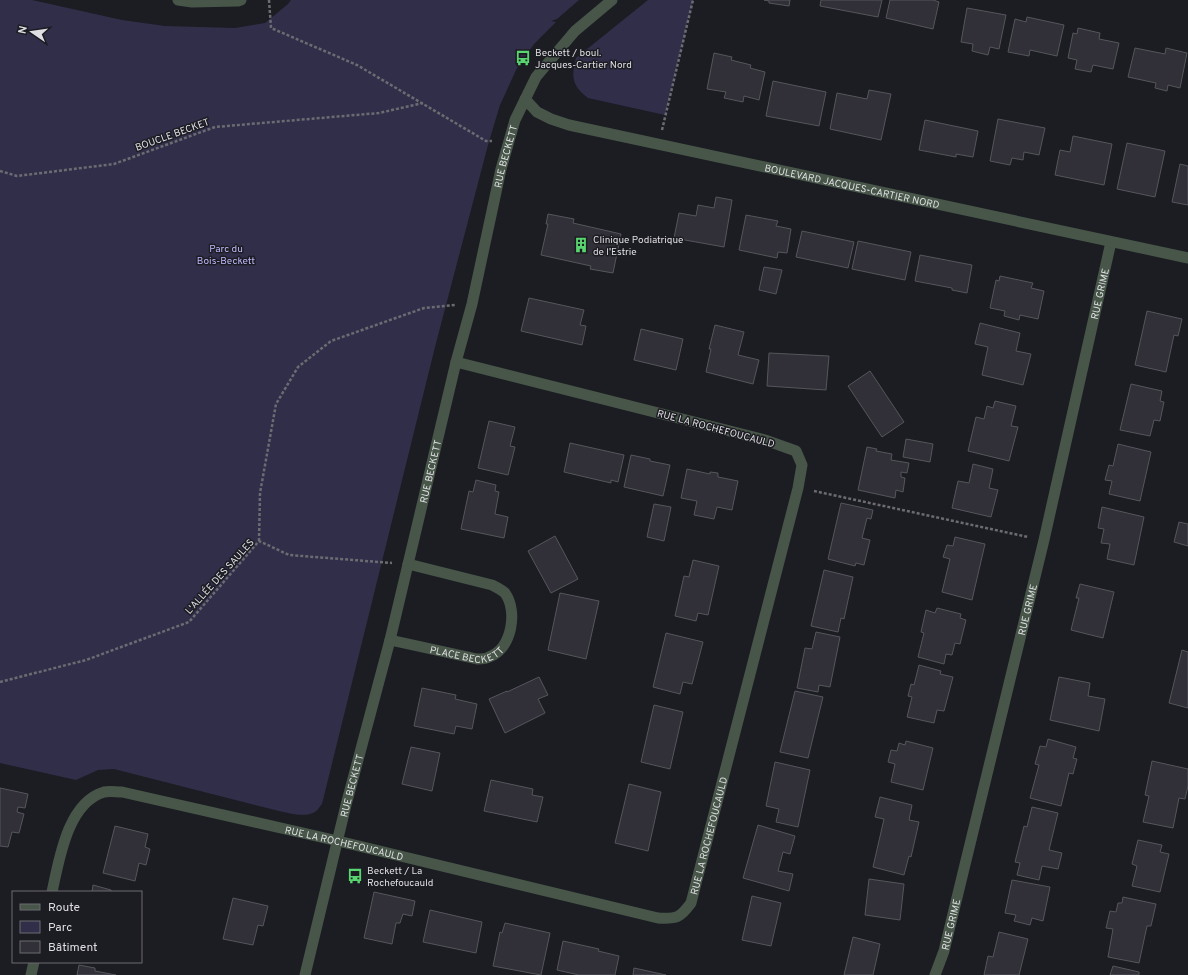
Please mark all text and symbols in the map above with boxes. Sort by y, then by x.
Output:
north arrow [12,12,52,52]
text: N [16,25,31,35]
place label: Beckett / boul. Jacques-Cartier Nord [535,47,632,72]
bus stop icon: Beckett / boul. Jacques-Cartier Nord [514,49,532,67]
street label: BOUCLE BECKET [134,116,212,155]
street label: RUE BECKETT [492,123,521,189]
street label: BOULEVARD JACQUES-CARTIER NORD [763,162,941,212]
place label: Clinique Podiatrique de l'Estrie [593,234,683,259]
building icon: Clinique Podiatrique de l'Estrie [572,236,590,254]
park label: Parc du Bois-Beckett [197,243,255,268]
street label: RUE GRIME [1089,267,1113,321]
street label: RUE LA ROCHEFOUCAULD [655,407,776,451]
street label: RUE BECKETT [418,439,445,505]
street label: L'ALLÉE DES SAULES [183,537,257,617]
street label: RUE GRIME [1016,583,1041,637]
street label: PLACE BECKETT [428,644,508,667]
street label: RUE BECKETT [338,753,367,819]
street label: RUE LA ROCHEFOUCAULD [688,776,731,897]
street label: RUE LA ROCHEFOUCAULD [283,824,405,865]
place label: Beckett / La Rochefoucauld [367,865,433,890]
bus stop icon: Beckett / La Rochefoucauld [346,867,364,885]
legend [12,891,142,963]
street label: RUE GRIME [939,898,964,952]
text: Route [48,900,80,916]
text: Parc [48,920,72,936]
text: Bâtiment [48,940,98,956]

